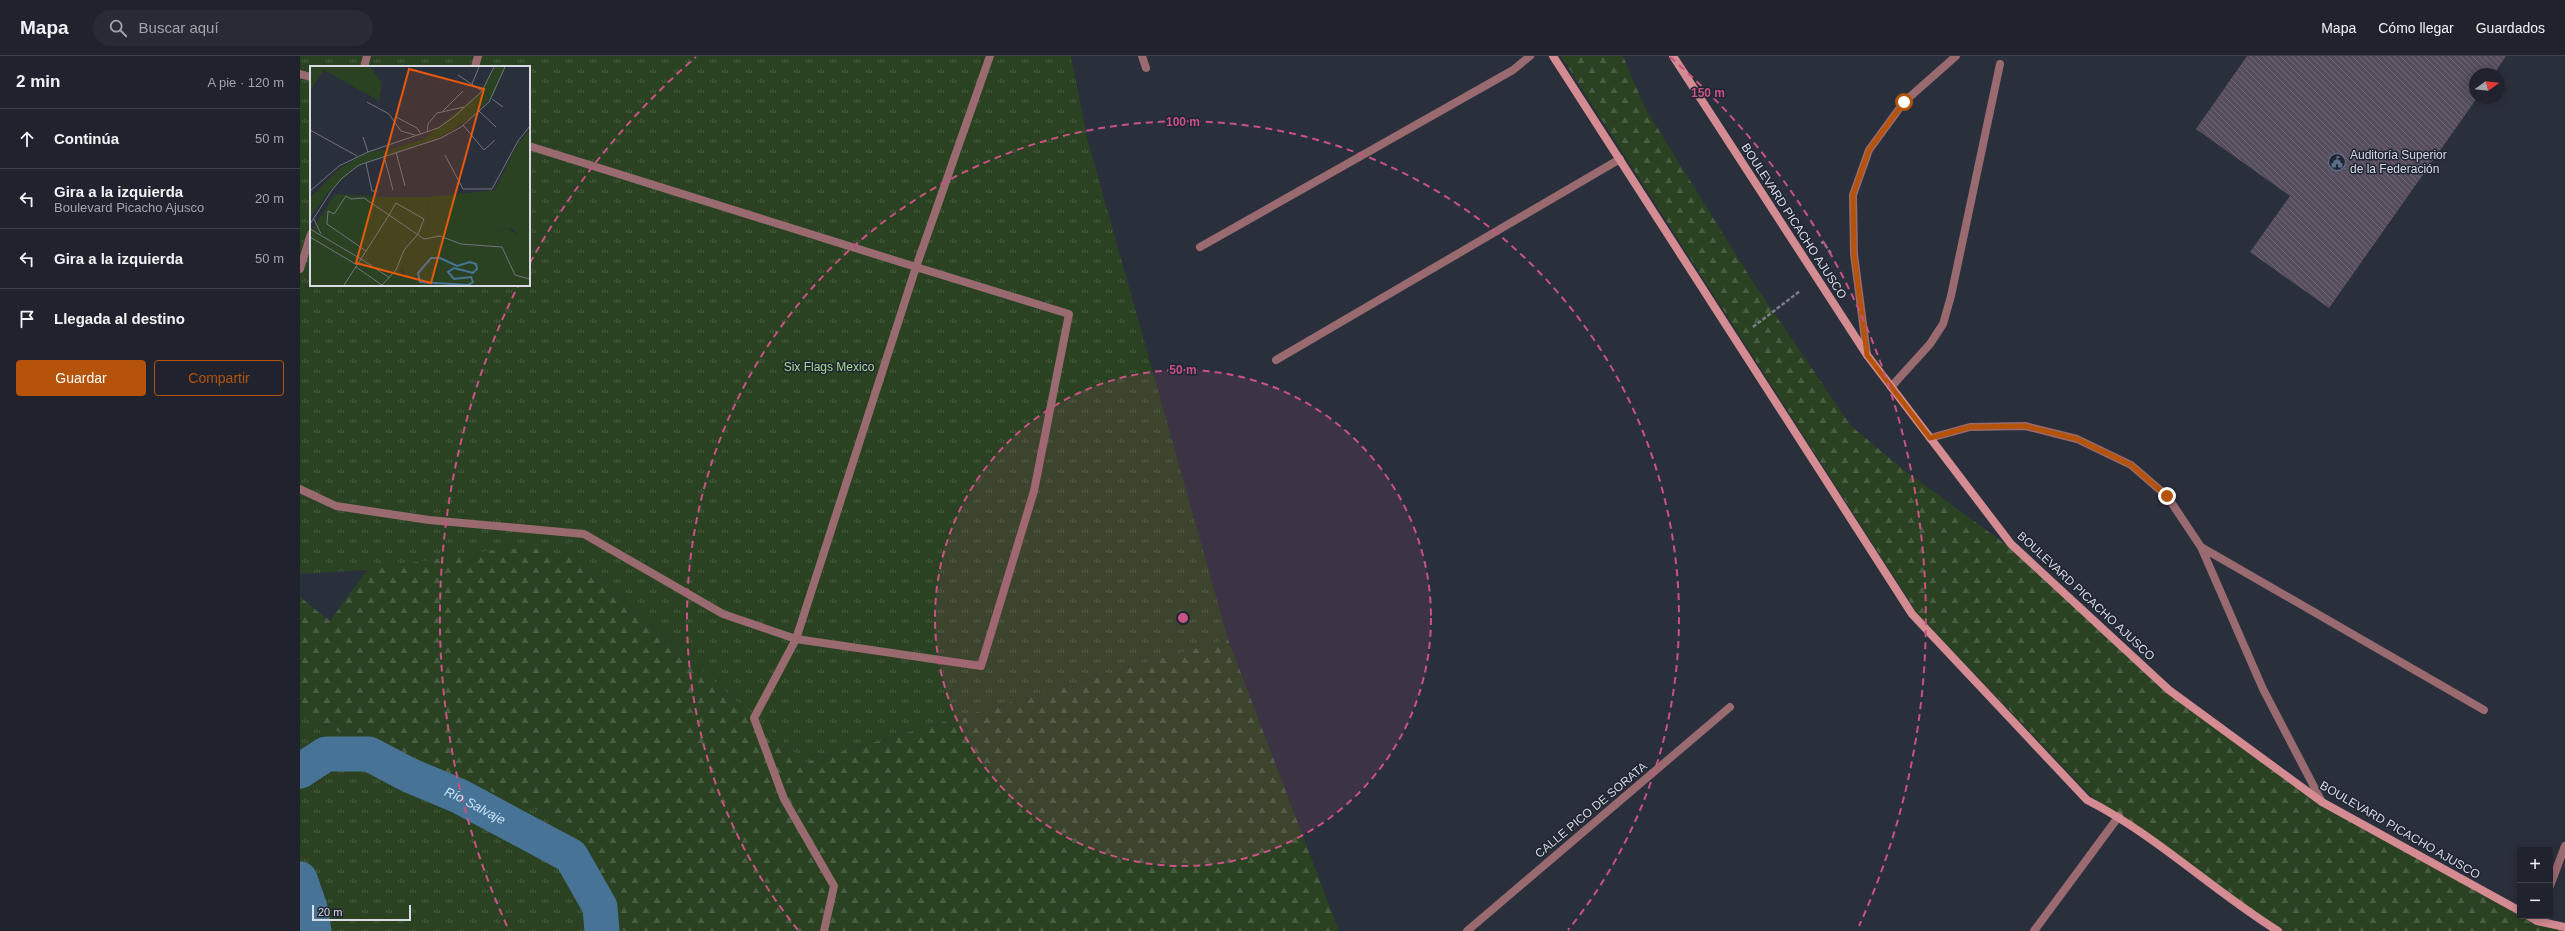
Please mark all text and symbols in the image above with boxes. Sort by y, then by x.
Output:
search box [93,10,373,46]
text: Mapa [20,17,69,38]
icon: search [107,17,129,39]
text: Buscar aquí [139,19,219,36]
text: Mapa [2321,20,2356,36]
text: Cómo llegar [2378,20,2454,36]
text: Guardados [2476,20,2545,36]
inset map [310,66,530,286]
north arrow [2469,68,2505,104]
text: 2 min [16,72,60,91]
text: A pie · 120 m [207,75,284,90]
text: 150 m [1691,86,1725,100]
route start [1895,93,1913,111]
text: 100 m [1166,115,1200,129]
icon: ahead [16,128,38,150]
text: Continúa [54,130,119,147]
text: 50 m [255,131,284,146]
street label: BOULEVARD PICACHO AJUSCO [1738,141,1850,301]
place label: Auditoría Superior de la Federación [2350,148,2447,176]
public building icon: Auditoría Superior de la Federación [2327,152,2347,172]
text: Gira a la izquierda [54,183,183,200]
icon: left [16,188,38,210]
text: 20 m [255,191,284,206]
text: Boulevard Picacho Ajusco [54,200,204,215]
icon: left [16,248,38,270]
text: Gira a la izquierda [54,250,183,267]
text: 50 m [255,251,284,266]
icon: arrive [16,308,38,330]
text: Llegada al destino [54,310,185,327]
button: Guardar [16,360,146,396]
button: Compartir [154,360,284,396]
park label: Six Flags Mexico [784,360,875,374]
text: 50 m [1169,363,1197,377]
route end [2158,487,2176,505]
street label: BOULEVARD PICACHO AJUSCO [2014,529,2158,663]
centre of rings [1176,611,1190,625]
street label: CALLE PICO DE SORATA [1532,759,1650,861]
street label: BOULEVARD PICACHO AJUSCO [2317,778,2483,882]
water label: Río Salvaje [442,784,508,828]
map controls [2517,847,2553,919]
button: + [2517,847,2553,883]
button: − [2517,883,2553,919]
scale bar [312,903,411,922]
text: 20 m [318,906,342,918]

